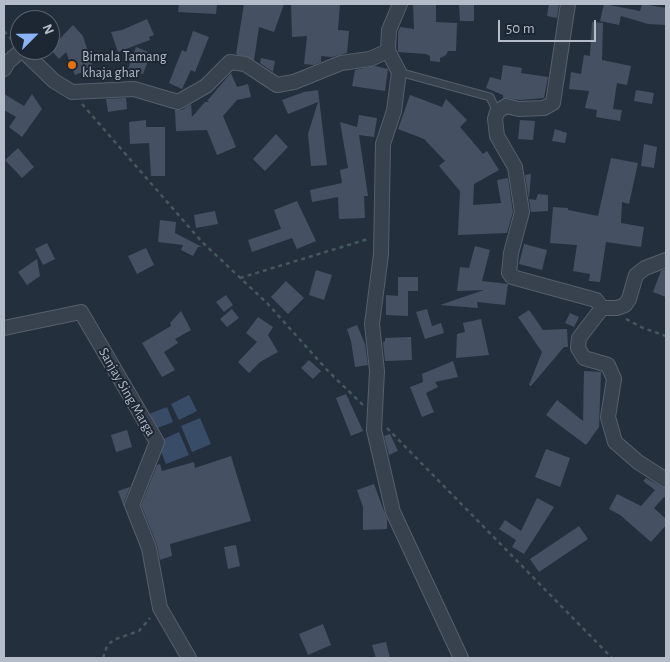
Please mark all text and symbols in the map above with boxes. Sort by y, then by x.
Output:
north arrow [10,10,60,60]
scale bar [500,10,598,42]
text: 50 m [506,21,535,36]
text: N [40,22,56,37]
place label: Bimala Tamang khaja ghar [82,49,167,82]
marker: Bimala Tamang khaja ghar [66,59,78,71]
street label: Sanjay Sing Marga [95,345,159,439]

